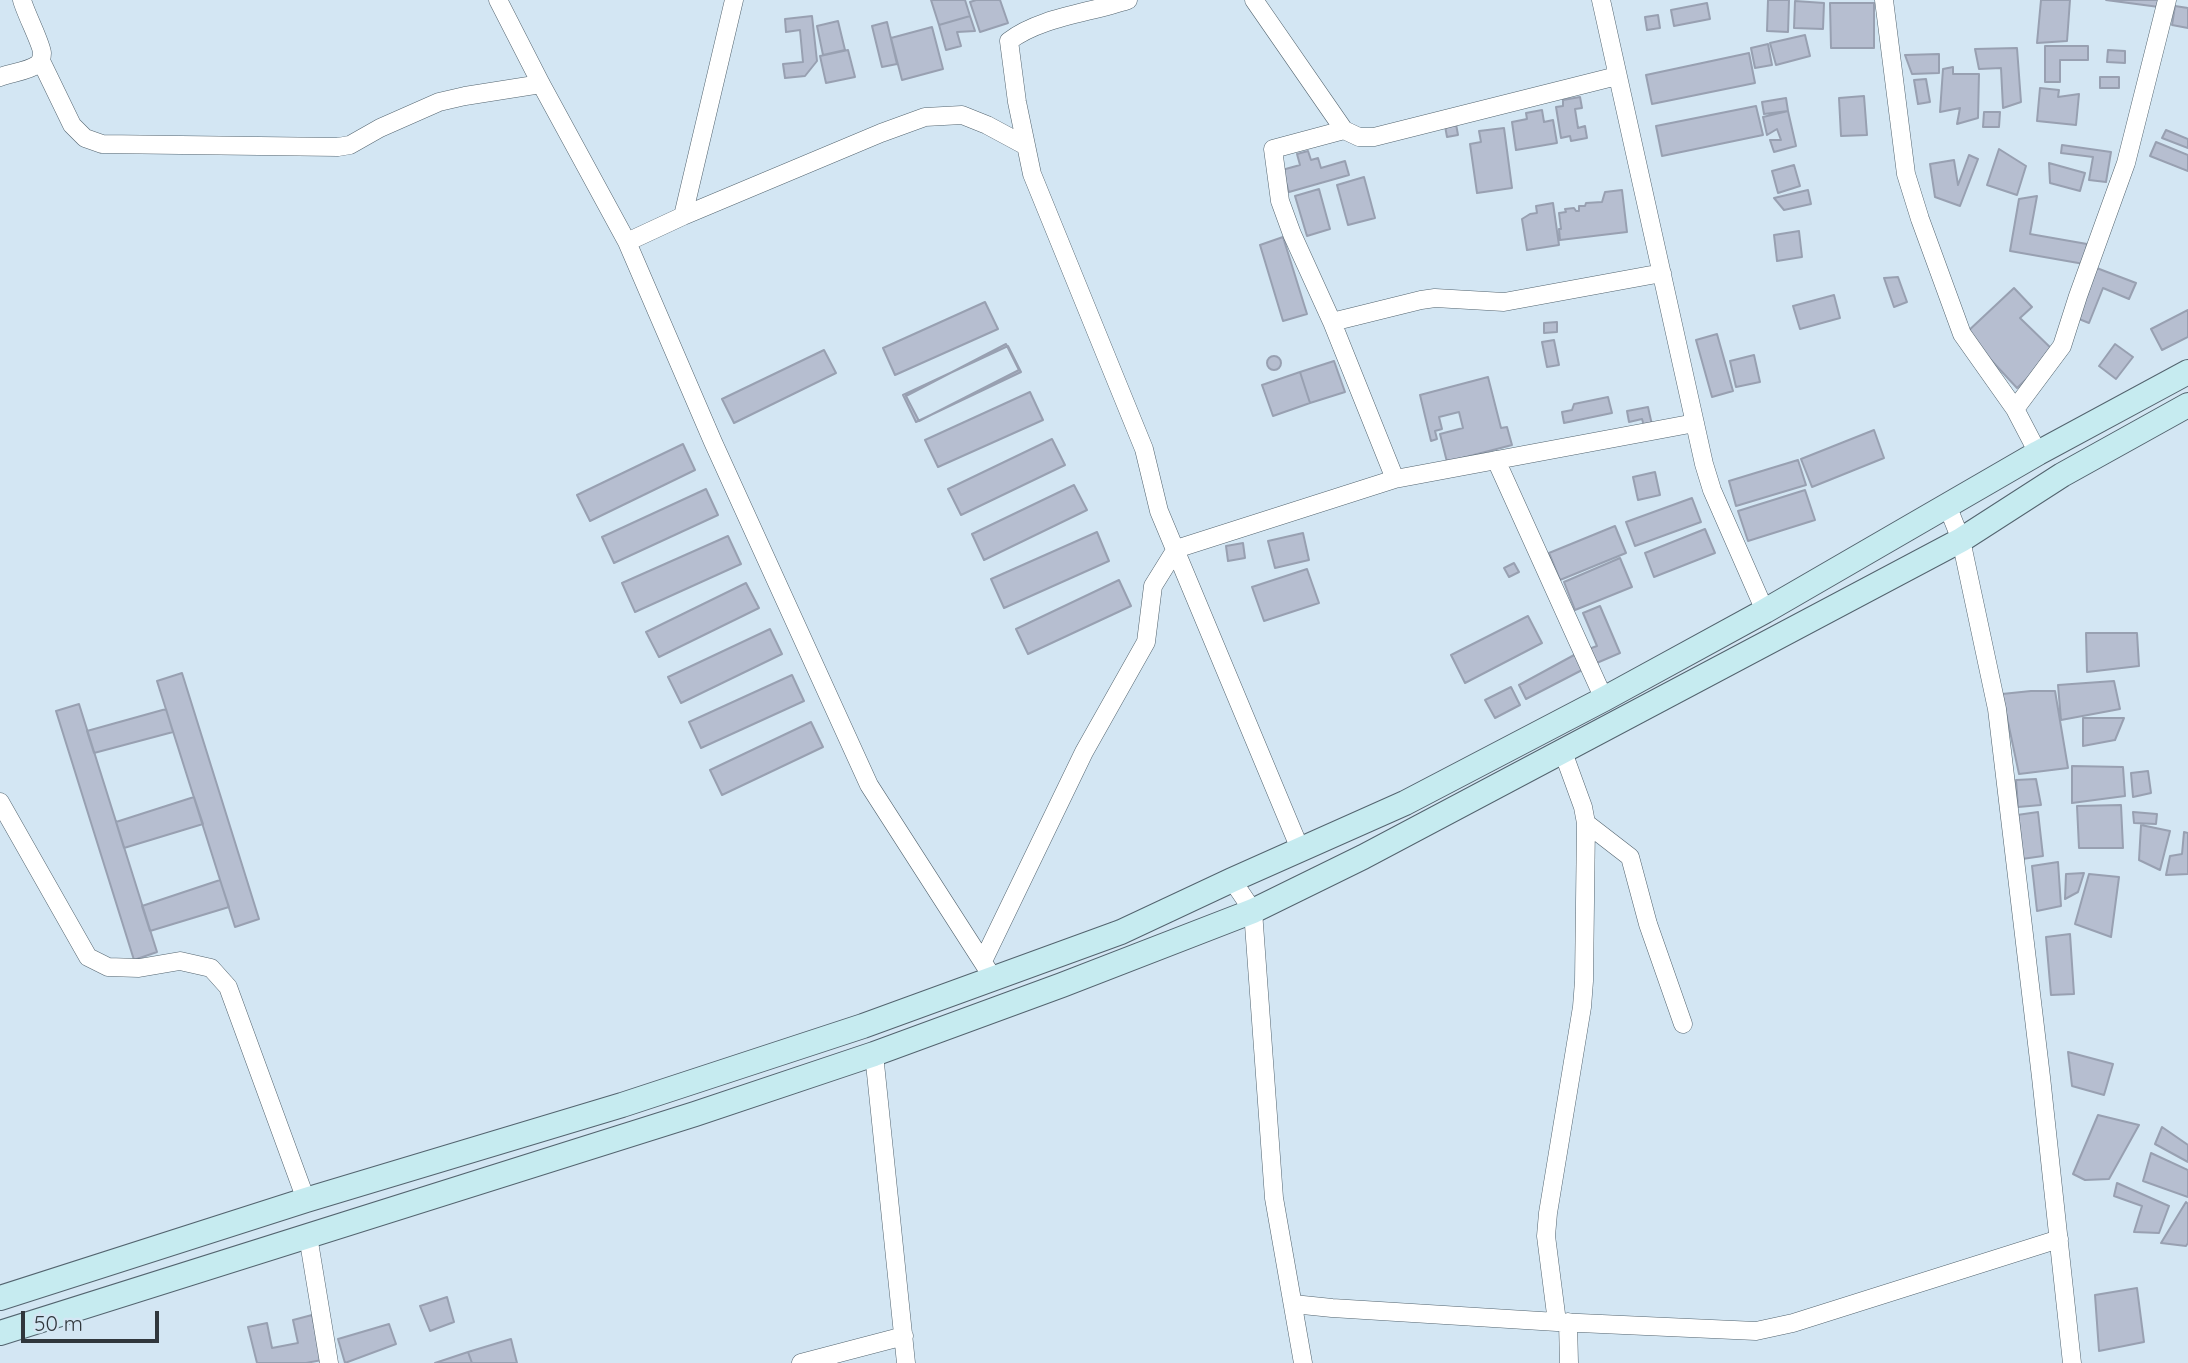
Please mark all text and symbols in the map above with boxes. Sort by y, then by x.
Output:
scale bar [24,1296,163,1340]
text: 50 m [34,1310,83,1336]

